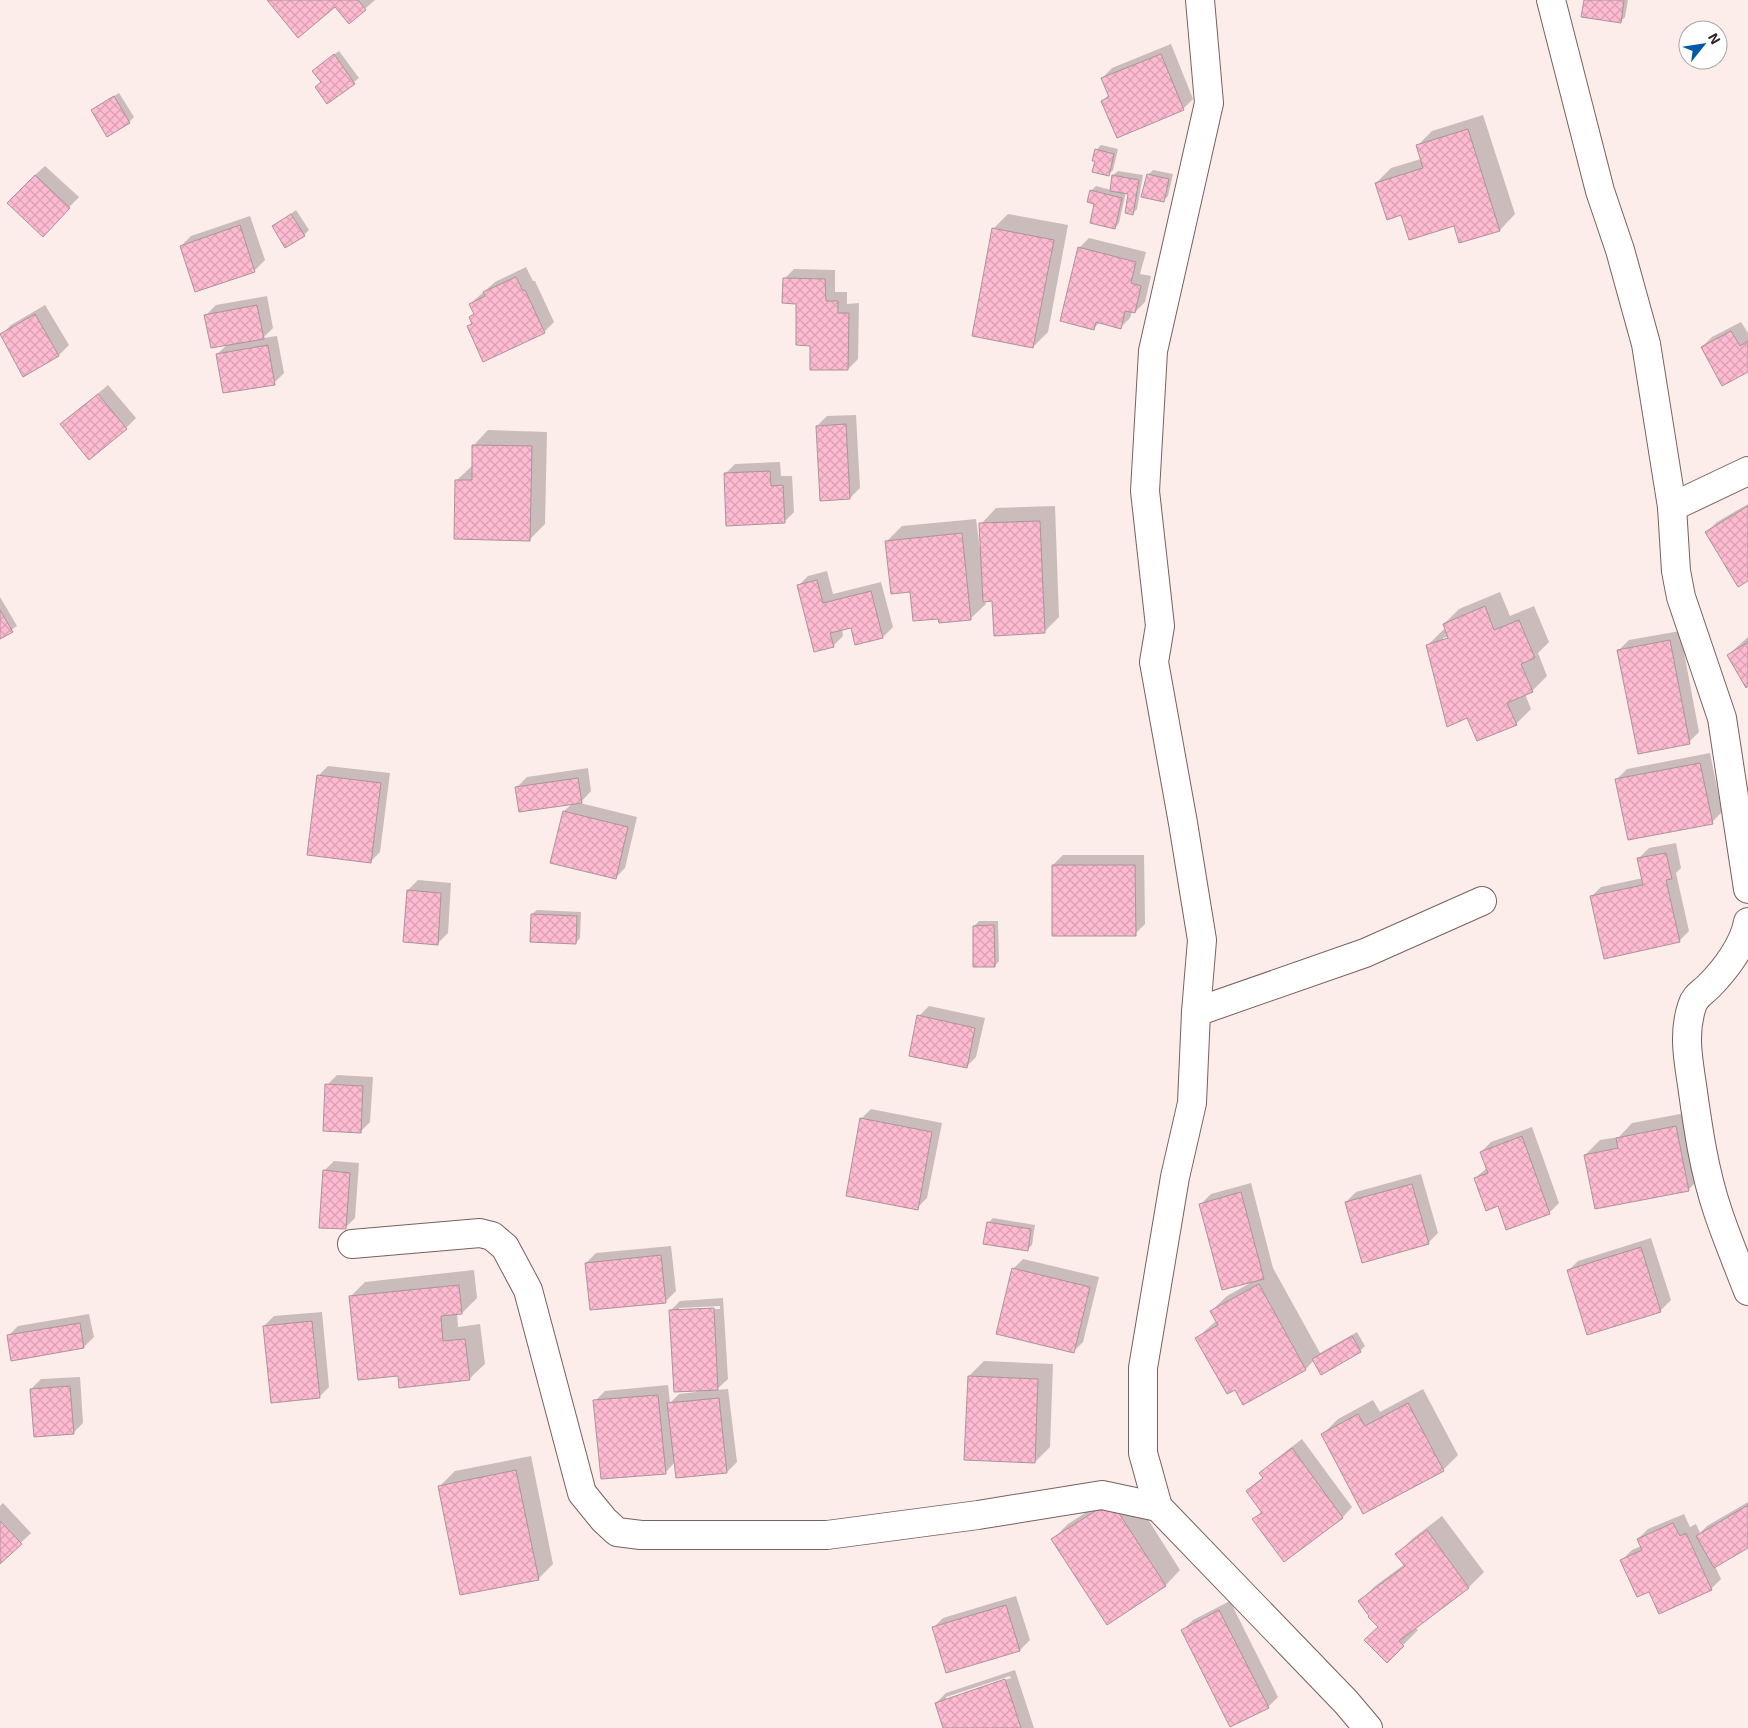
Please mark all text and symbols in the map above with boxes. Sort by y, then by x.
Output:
north arrow [1678,20,1728,70]
text: N [1705,30,1725,47]

